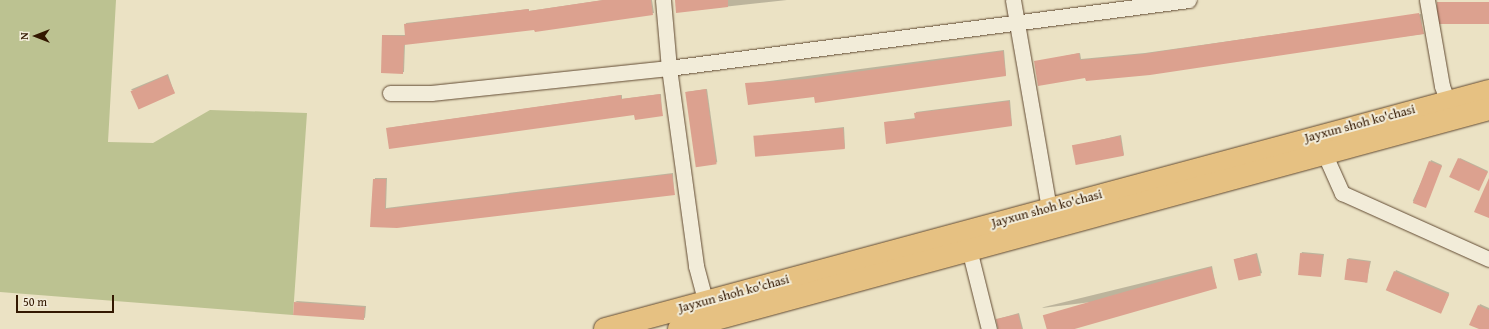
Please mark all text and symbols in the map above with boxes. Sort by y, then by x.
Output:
north arrow [16,16,56,56]
text: N [16,32,32,40]
street label: Jayxun shoh ko'chasi [1303,102,1417,146]
street label: Jayxun shoh ko'chasi [990,187,1104,231]
street label: Jayxun shoh ko'chasi [677,272,791,316]
scale bar [18,287,116,313]
text: 50 m [23,293,47,310]

